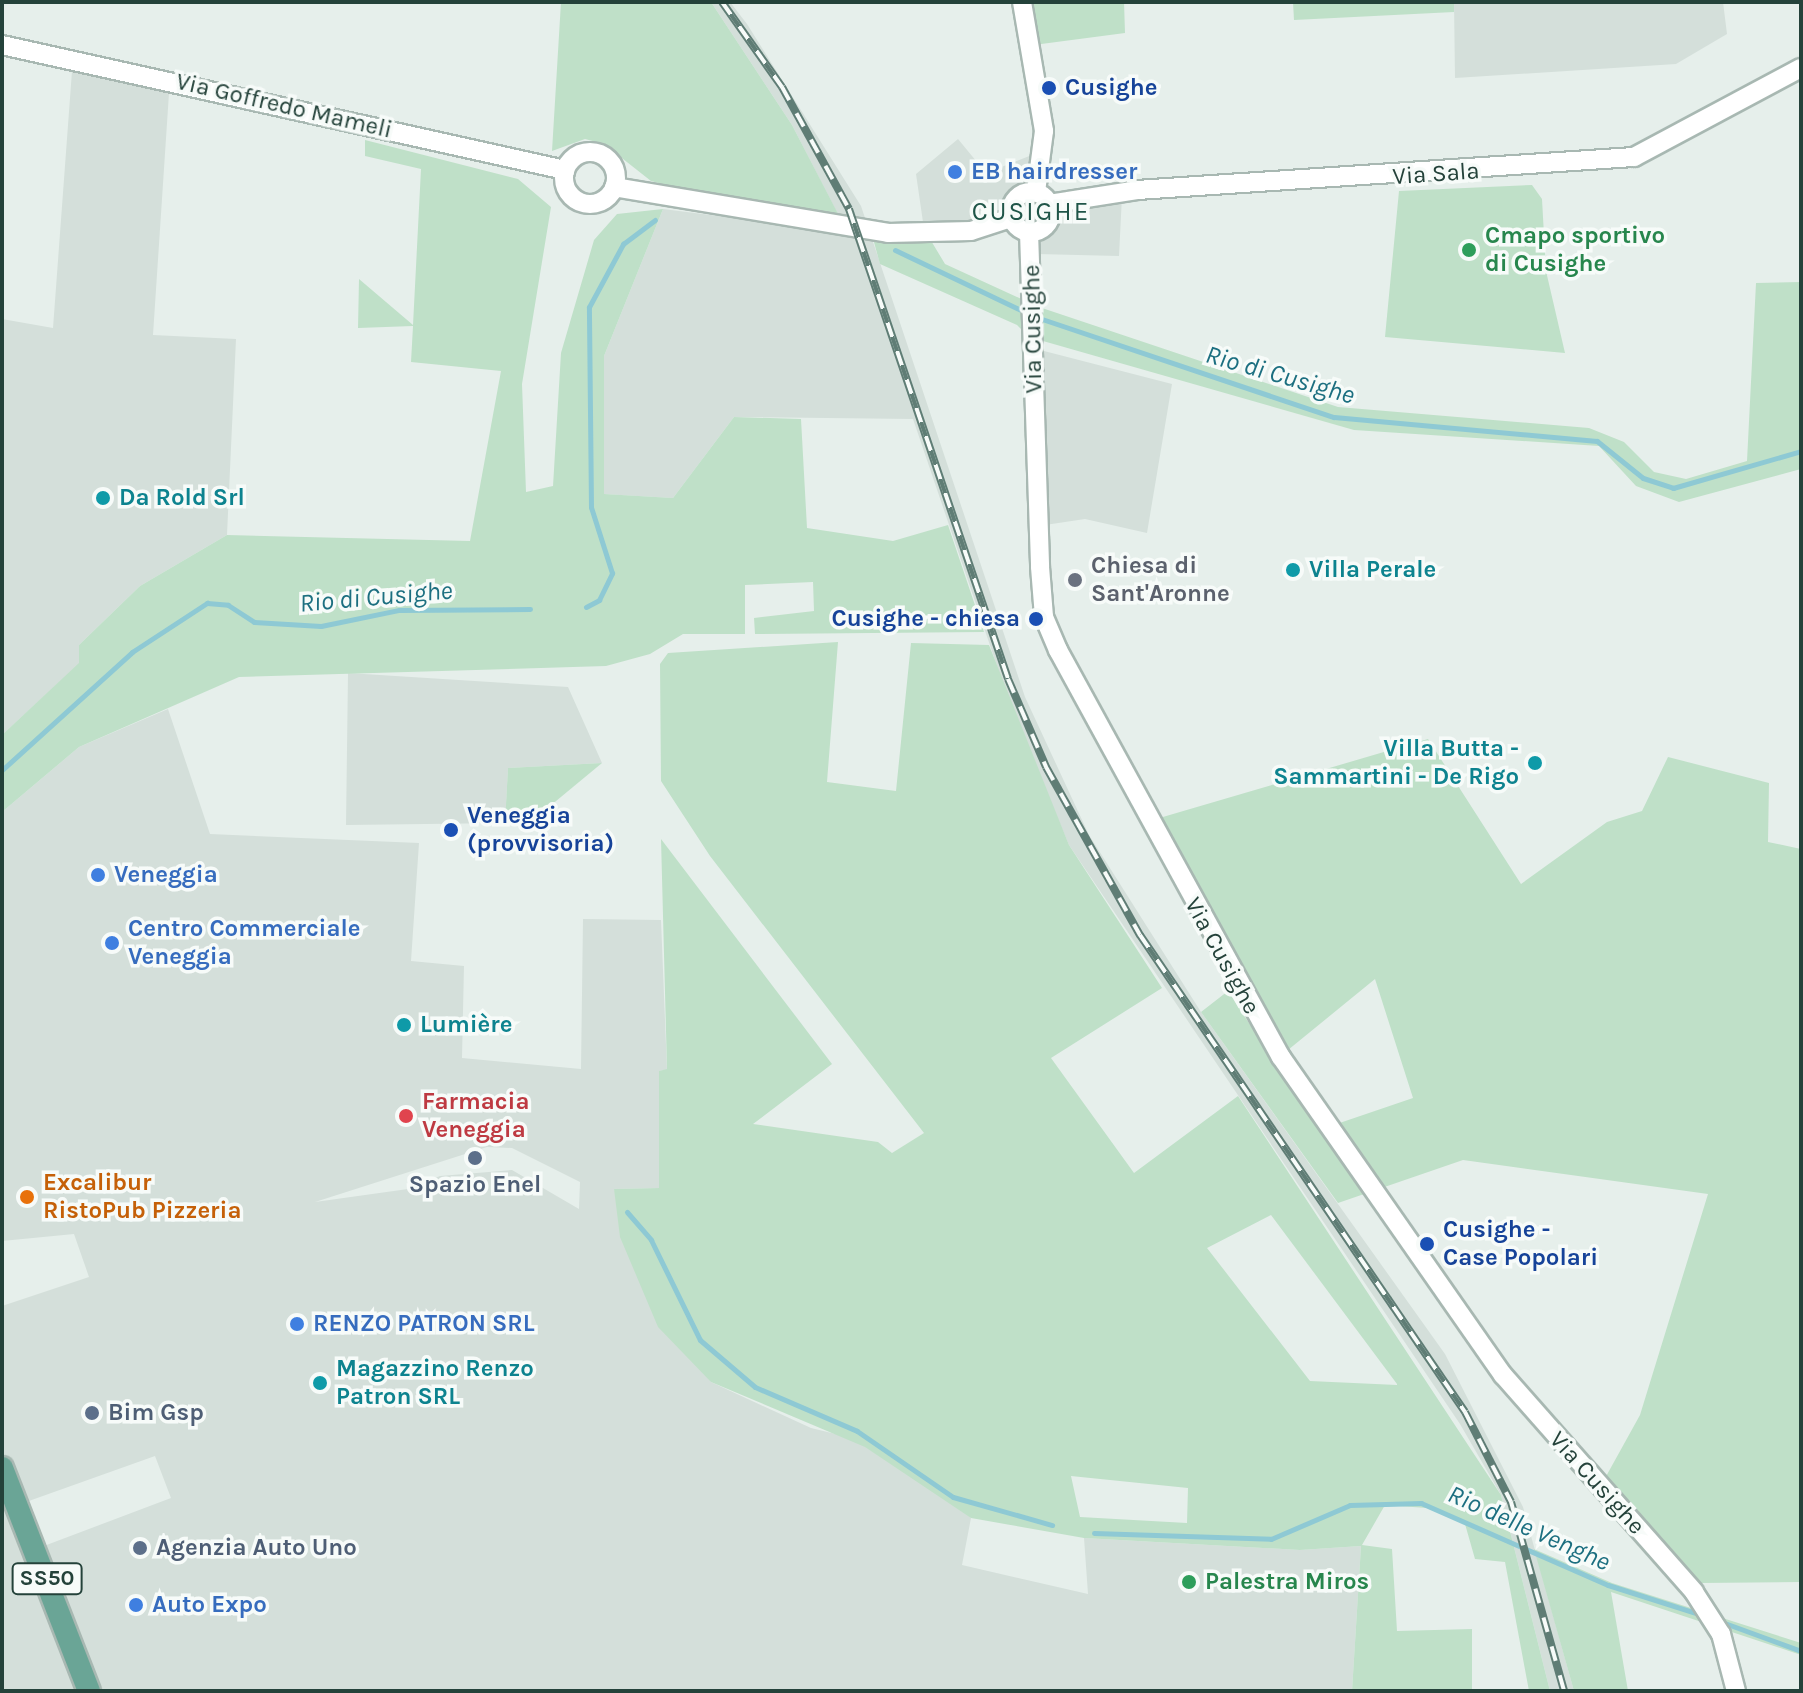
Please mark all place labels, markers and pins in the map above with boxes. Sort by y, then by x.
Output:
place label: Cusighe [1065,74,1157,102]
marker: Cusighe [1040,79,1058,97]
place label: EB hairdresser [971,158,1137,186]
marker: EB hairdresser [946,163,964,181]
place label: Cmapo sportivo di Cusighe [1485,222,1665,278]
marker: Cmapo sportivo di Cusighe [1460,241,1478,259]
place label: Da Rold Srl [119,484,245,512]
marker: Da Rold Srl [94,489,112,507]
place label: Chiesa di Sant'Aronne [1091,552,1230,608]
place label: Villa Perale [1309,556,1436,584]
marker: Villa Perale [1284,561,1302,579]
marker: Chiesa di Sant'Aronne [1066,571,1084,589]
place label: Cusighe - chiesa [832,605,1020,633]
marker: Cusighe - chiesa [1027,610,1045,628]
place label: Villa Butta - Sammartini - De Rigo [1273,735,1519,791]
marker: Villa Butta - Sammartini - De Rigo [1526,754,1544,772]
place label: Veneggia (provvisoria) [467,802,614,858]
marker: Veneggia (provvisoria) [442,821,460,839]
place label: Veneggia [114,861,218,889]
marker: Veneggia [89,866,107,884]
place label: Centro Commerciale Veneggia [128,915,361,971]
marker: Centro Commerciale Veneggia [103,934,121,952]
place label: Lumière [420,1011,512,1039]
marker: Lumière [395,1016,413,1034]
place label: Farmacia Veneggia [422,1088,529,1144]
marker: Farmacia Veneggia [397,1107,415,1125]
marker: Spazio Enel [466,1149,484,1167]
place label: Excalibur RistoPub Pizzeria [43,1169,241,1225]
place label: Spazio Enel [409,1171,541,1199]
marker: Excalibur RistoPub Pizzeria [18,1188,36,1206]
place label: Cusighe - Case Popolari [1443,1216,1598,1272]
marker: Cusighe - Case Popolari [1418,1235,1436,1253]
place label: RENZO PATRON SRL [313,1310,535,1338]
marker: RENZO PATRON SRL [288,1315,306,1333]
place label: Magazzino Renzo Patron SRL [336,1355,534,1411]
marker: Magazzino Renzo Patron SRL [311,1374,329,1392]
place label: Bim Gsp [108,1399,204,1427]
marker: Bim Gsp [83,1404,101,1422]
place label: Agenzia Auto Uno [156,1534,357,1562]
marker: Agenzia Auto Uno [131,1539,149,1557]
place label: Palestra Miros [1205,1568,1369,1596]
marker: Palestra Miros [1180,1573,1198,1591]
place label: Auto Expo [152,1591,267,1619]
marker: Auto Expo [127,1596,145,1614]

